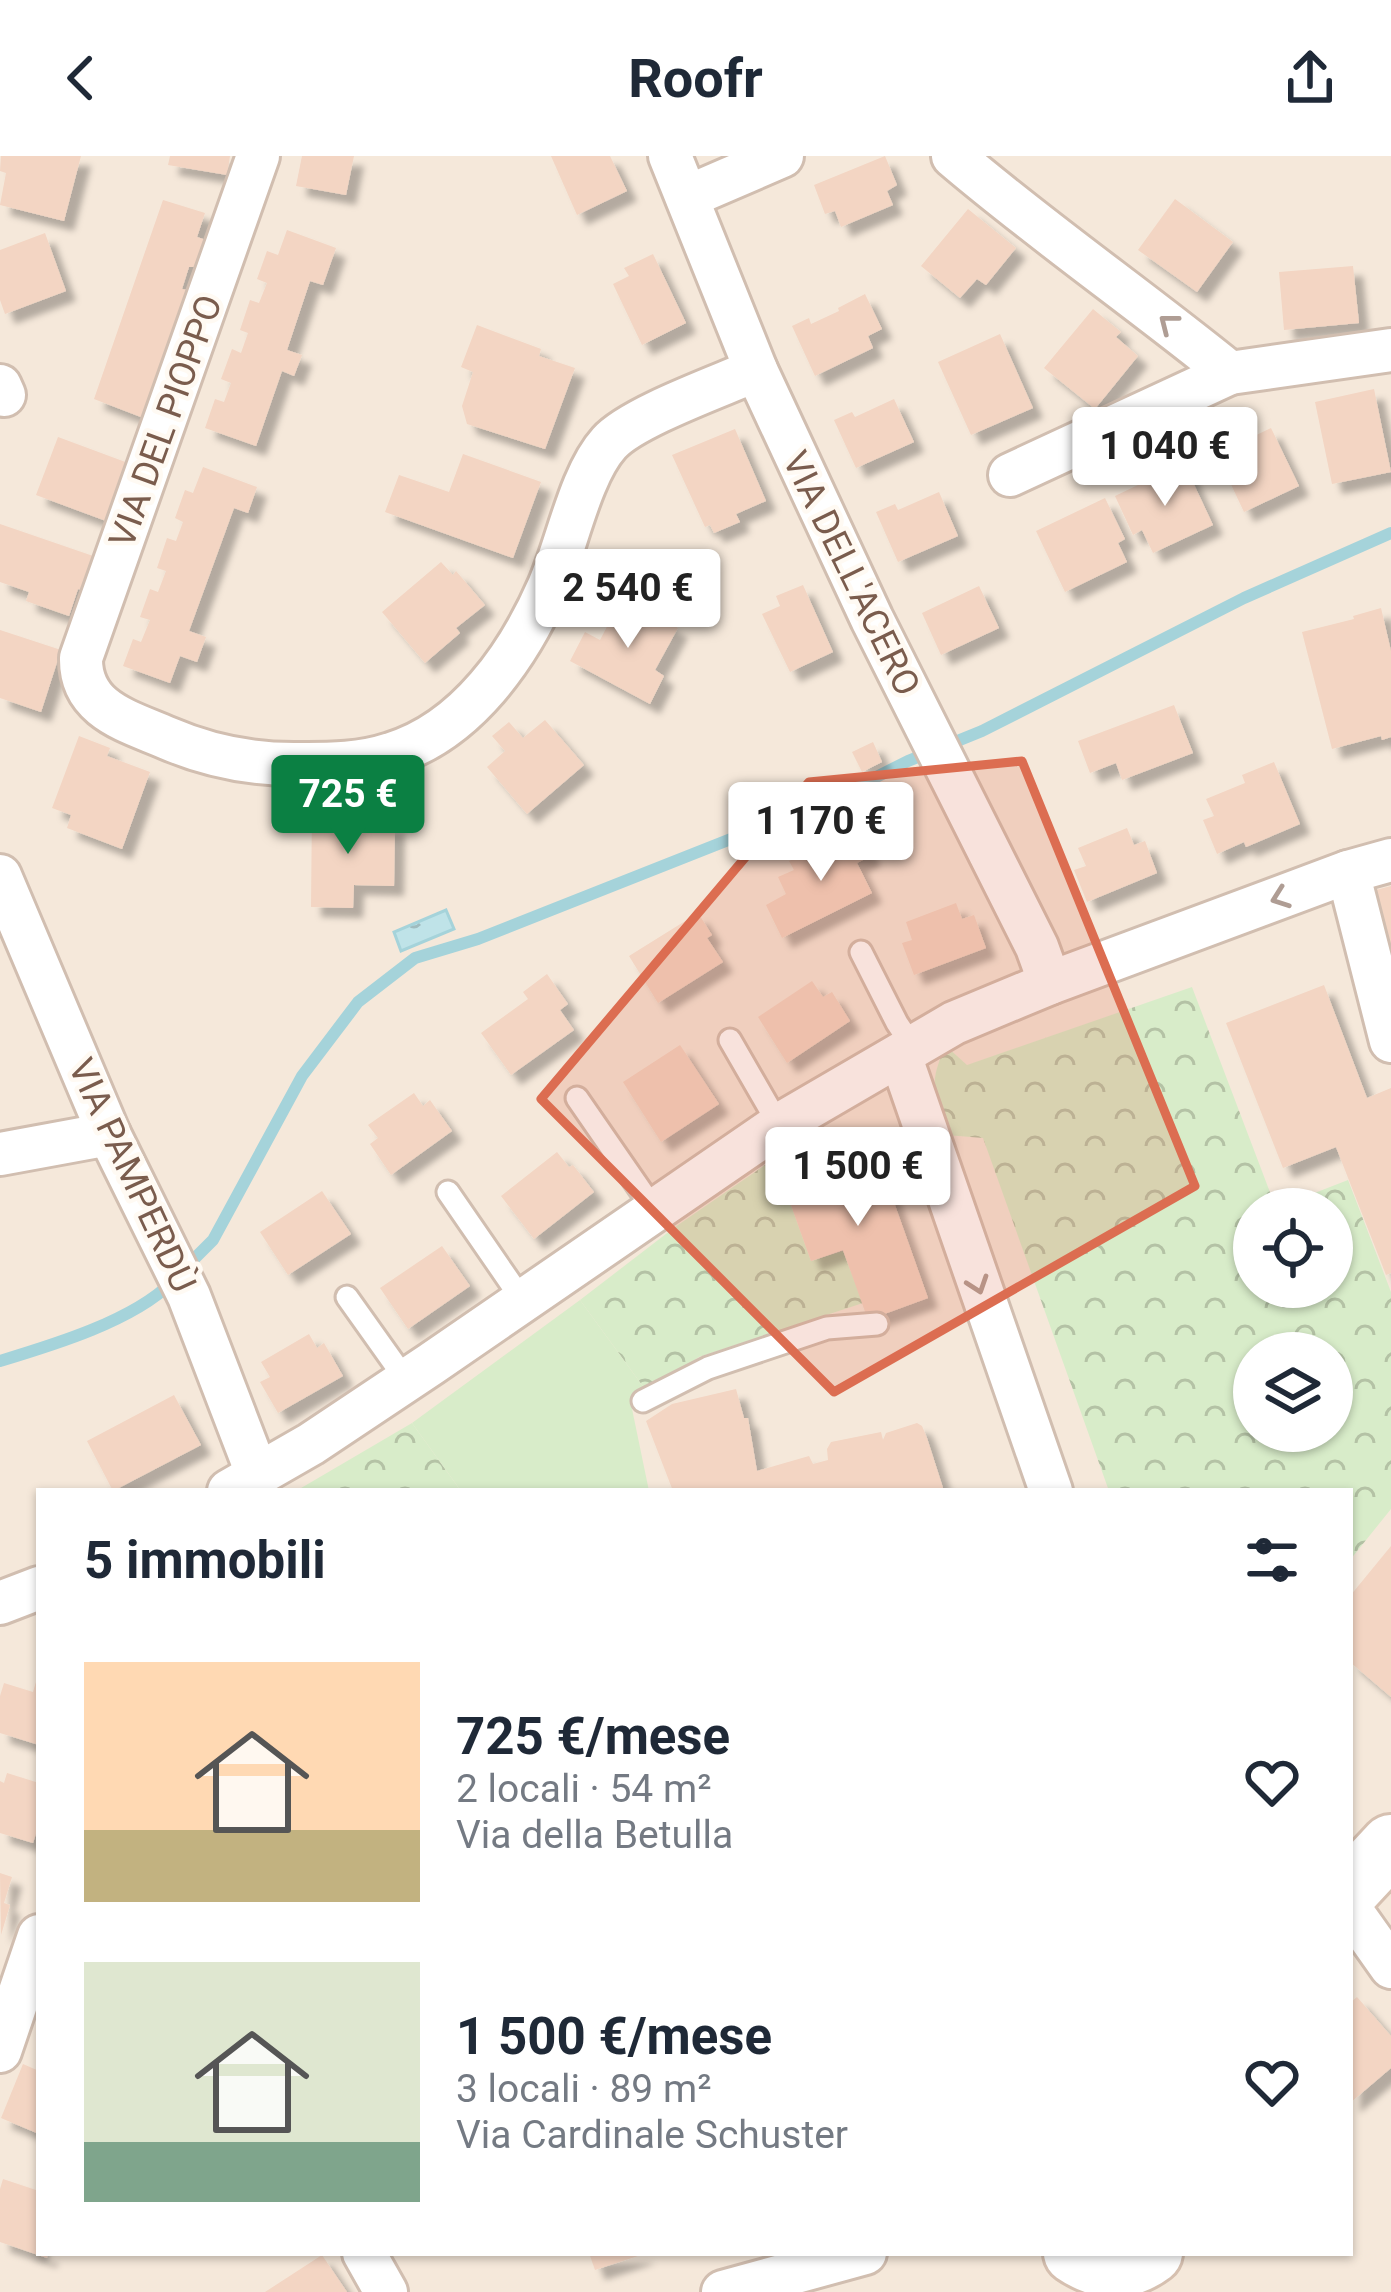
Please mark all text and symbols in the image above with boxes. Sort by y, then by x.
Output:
icon: back [48,45,114,111]
icon: share [1277,45,1343,111]
text: Roofr [628,47,763,110]
street label: VIA DEL PIOPPO [101,290,231,553]
one-way arrow [1159,316,1181,337]
pin: 1 040 € [1054,407,1276,509]
text: 1 040 € [1099,423,1231,469]
street label: VIA DELL'ACERO [774,444,928,702]
pin: 2 540 € [517,549,739,651]
text: 2 540 € [562,565,694,611]
pin: 725 € [264,755,432,857]
text: 725 € [298,771,398,817]
pin: 1 170 € [710,782,932,884]
text: 1 170 € [755,798,887,844]
one-way arrow [1271,883,1292,908]
street label: VIA PAMPERDÙ [60,1051,205,1299]
pin: 1 500 € [747,1127,969,1229]
text: 1 500 € [792,1143,924,1189]
map controls [1233,1188,1353,1452]
button: locate [1233,1188,1353,1308]
one-way arrow [964,1273,988,1294]
button: layers [1233,1332,1353,1452]
icon: filters [1239,1527,1305,1593]
text: 5 immobili [84,1531,326,1590]
text: 725 €/mese [456,1707,730,1766]
icon: home [180,1710,324,1854]
icon: heart [1239,1749,1305,1815]
text: 2 locali · 54 m² [456,1766,711,1812]
text: Via della Betulla [456,1812,733,1858]
text: 1 500 €/mese [456,2007,772,2066]
icon: home [180,2010,324,2154]
icon: heart [1239,2049,1305,2115]
text: 3 locali · 89 m² [456,2066,711,2112]
text: Via Cardinale Schuster [456,2112,848,2158]

